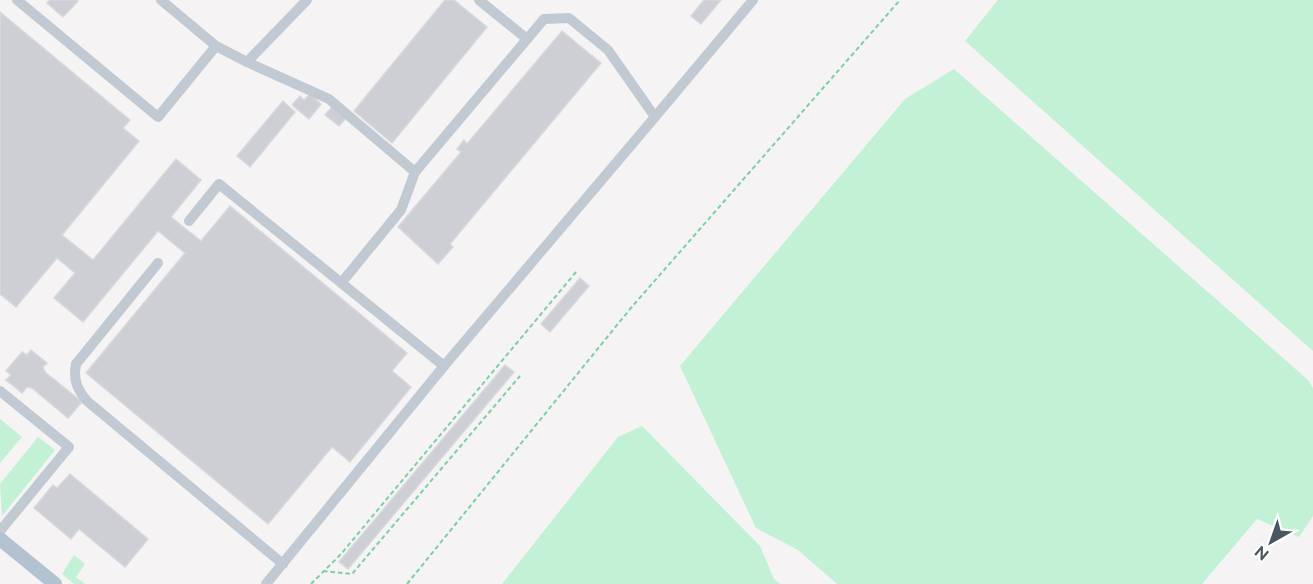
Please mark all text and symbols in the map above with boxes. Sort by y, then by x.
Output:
north arrow [1241,512,1301,572]
text: N [1251,542,1272,564]

